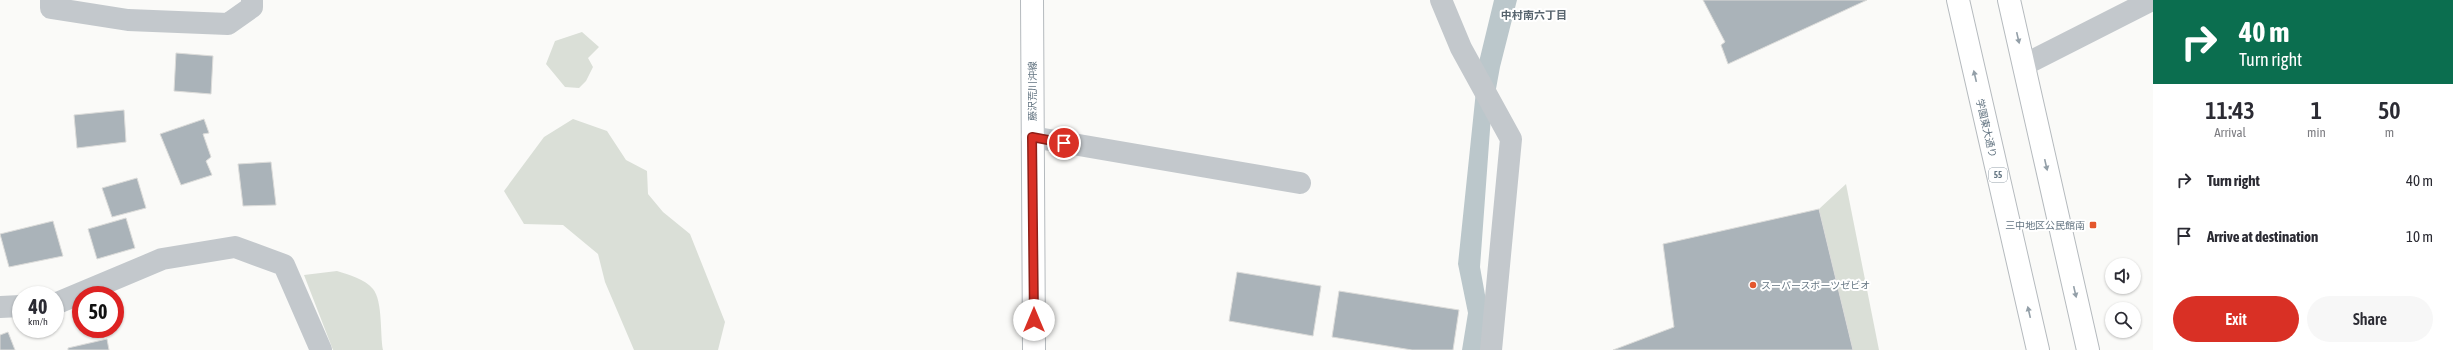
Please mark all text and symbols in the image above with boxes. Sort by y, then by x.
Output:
district label: 中村南六丁目 [1501,9,1567,21]
icon: right [2173,16,2225,68]
text: 40 m [2239,16,2289,48]
one-way arrow [2015,32,2021,44]
text: Turn right [2239,49,2302,70]
street label: 藤沢荒川沖線 [1027,61,1038,121]
one-way arrow [1972,70,1978,82]
text: 11:43 [2205,97,2255,124]
text: 1 [2311,97,2322,124]
text: 50 [2378,97,2401,124]
street label: 学園東大通り [1974,98,1999,159]
text: Arrival [2214,125,2246,140]
text: min [2307,125,2326,140]
text: m [2385,125,2394,140]
pin [1047,126,1081,160]
icon: arrive [1053,132,1075,154]
one-way arrow [2044,159,2050,171]
road number: 55 [1989,168,2007,182]
icon: right [2173,169,2195,191]
text: Turn right [2207,172,2260,189]
text: 40 m [2406,172,2433,189]
place label: 三中地区公民館南 [2005,220,2085,231]
marker: 三中地区公民館南 [2088,220,2098,230]
icon: arrive [2173,225,2195,247]
text: Arrive at destination [2207,228,2318,245]
text: 10 m [2406,228,2433,245]
map controls [2105,258,2141,338]
button: sound [2105,258,2141,294]
marker: スーパースポーツゼビオ [1748,280,1758,290]
place label: スーパースポーツゼビオ [1761,280,1870,291]
speed limit sign: 50 [72,286,124,338]
one-way arrow [2072,286,2078,298]
text: 40 [29,295,47,318]
button: Exit [2173,296,2299,342]
button: Share [2307,296,2433,342]
position arrow [1013,299,1055,341]
button: search [2105,302,2141,338]
one-way arrow [2025,306,2031,318]
text: km/h [28,316,48,327]

